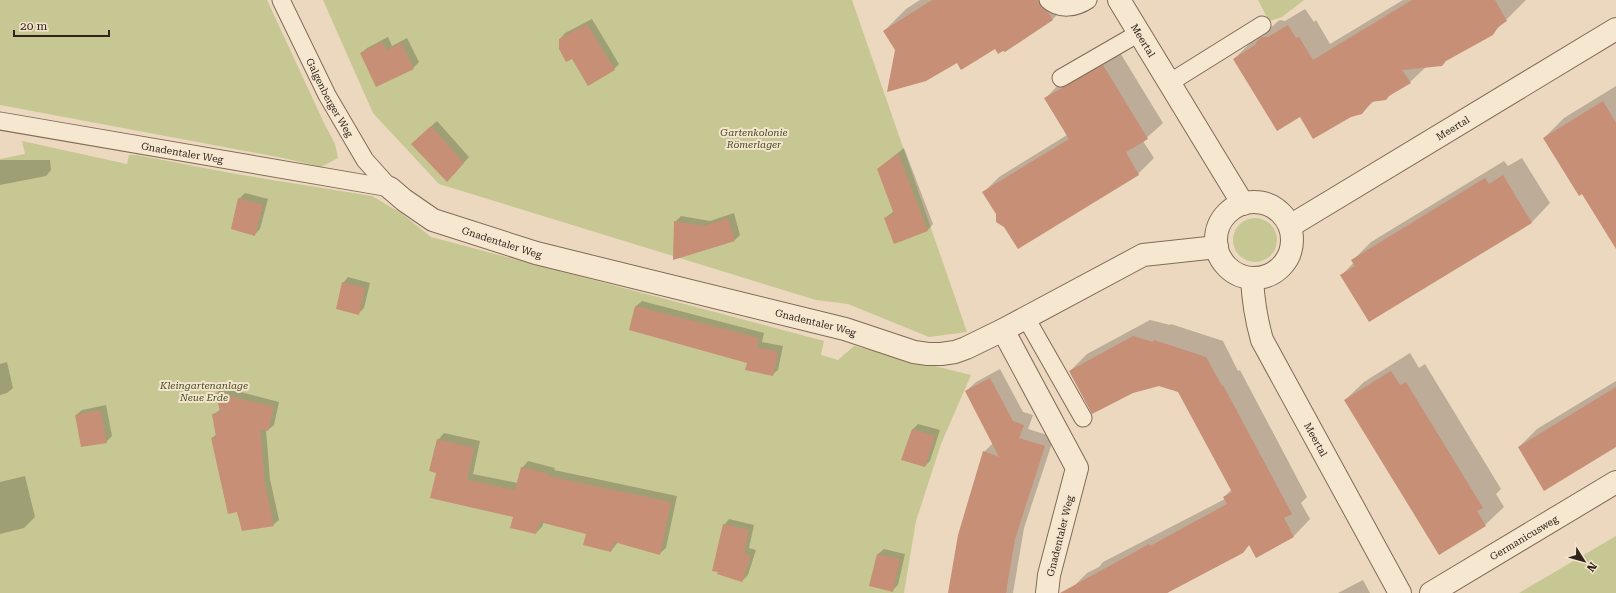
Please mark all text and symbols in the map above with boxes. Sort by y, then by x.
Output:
scale bar [14,12,109,38]
text: 20 m [20,19,47,33]
street label: Meertal [1129,22,1158,59]
street label: Galgenberger Weg [304,56,356,139]
street label: Meertal [1434,113,1471,142]
park label: Gartenkolonie Römerlager [720,127,788,150]
street label: Gnadentaler Weg [140,140,225,165]
street label: Gnadentaler Weg [461,224,543,260]
street label: Gnadentaler Weg [774,307,858,338]
park label: Kleingartenanlage Neue Erde [159,380,248,403]
street label: Meertal [1302,420,1330,458]
street label: Gnadentaler Weg [1045,494,1075,578]
street label: Germanicusweg [1488,513,1560,562]
north arrow [1564,541,1604,581]
text: N [1584,559,1599,574]

